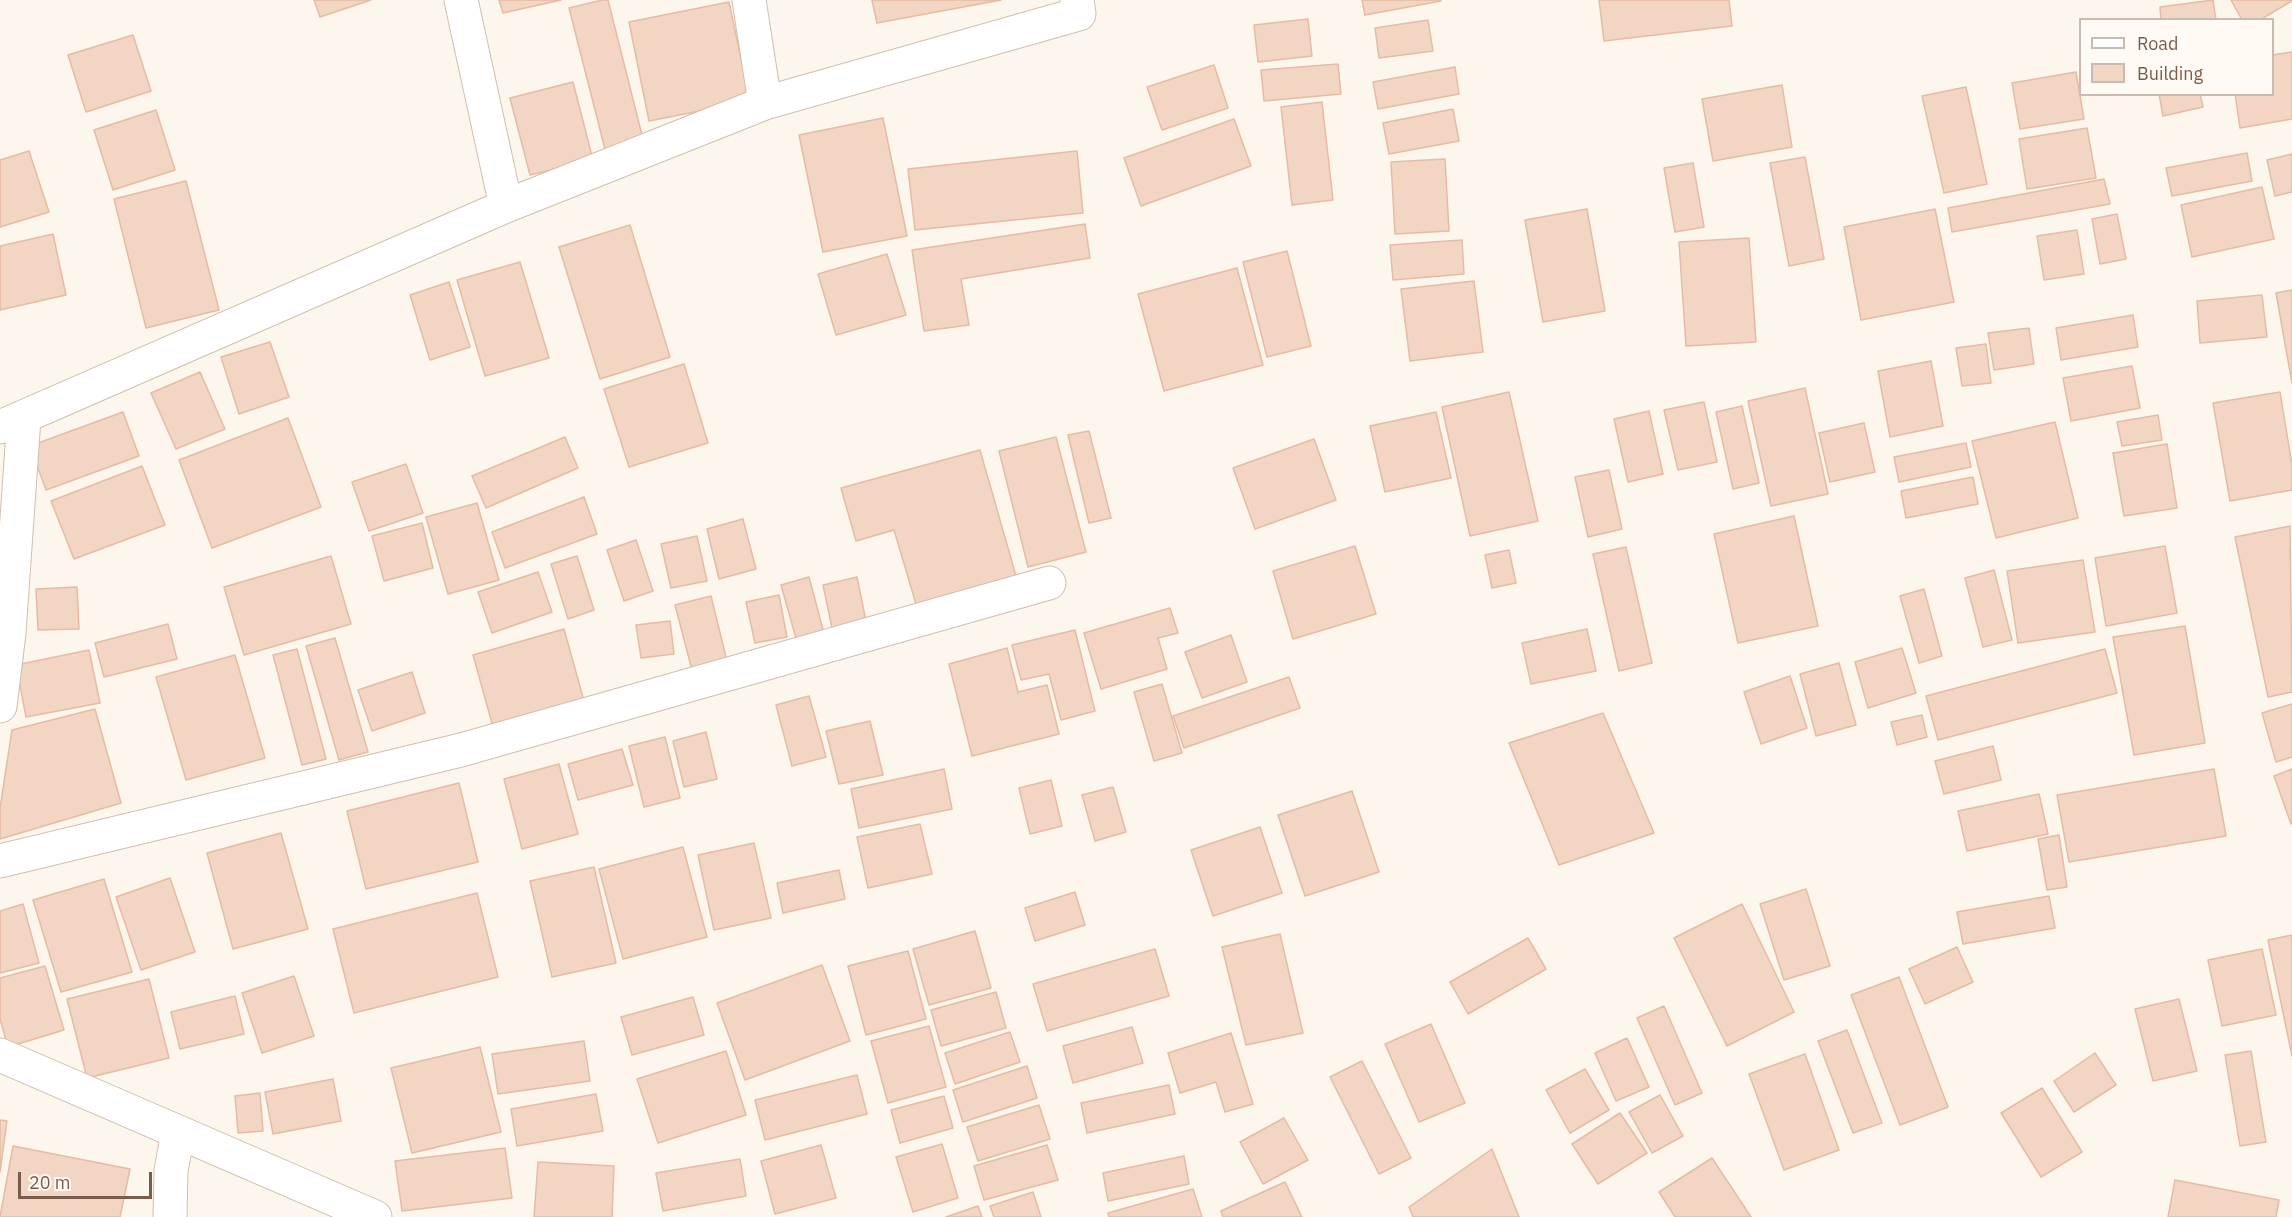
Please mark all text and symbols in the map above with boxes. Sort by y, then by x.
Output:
legend [2079,18,2274,96]
text: Road [2137,32,2178,55]
text: Building [2137,62,2203,85]
scale bar [21,1160,154,1198]
text: 20 m [29,1171,71,1194]

